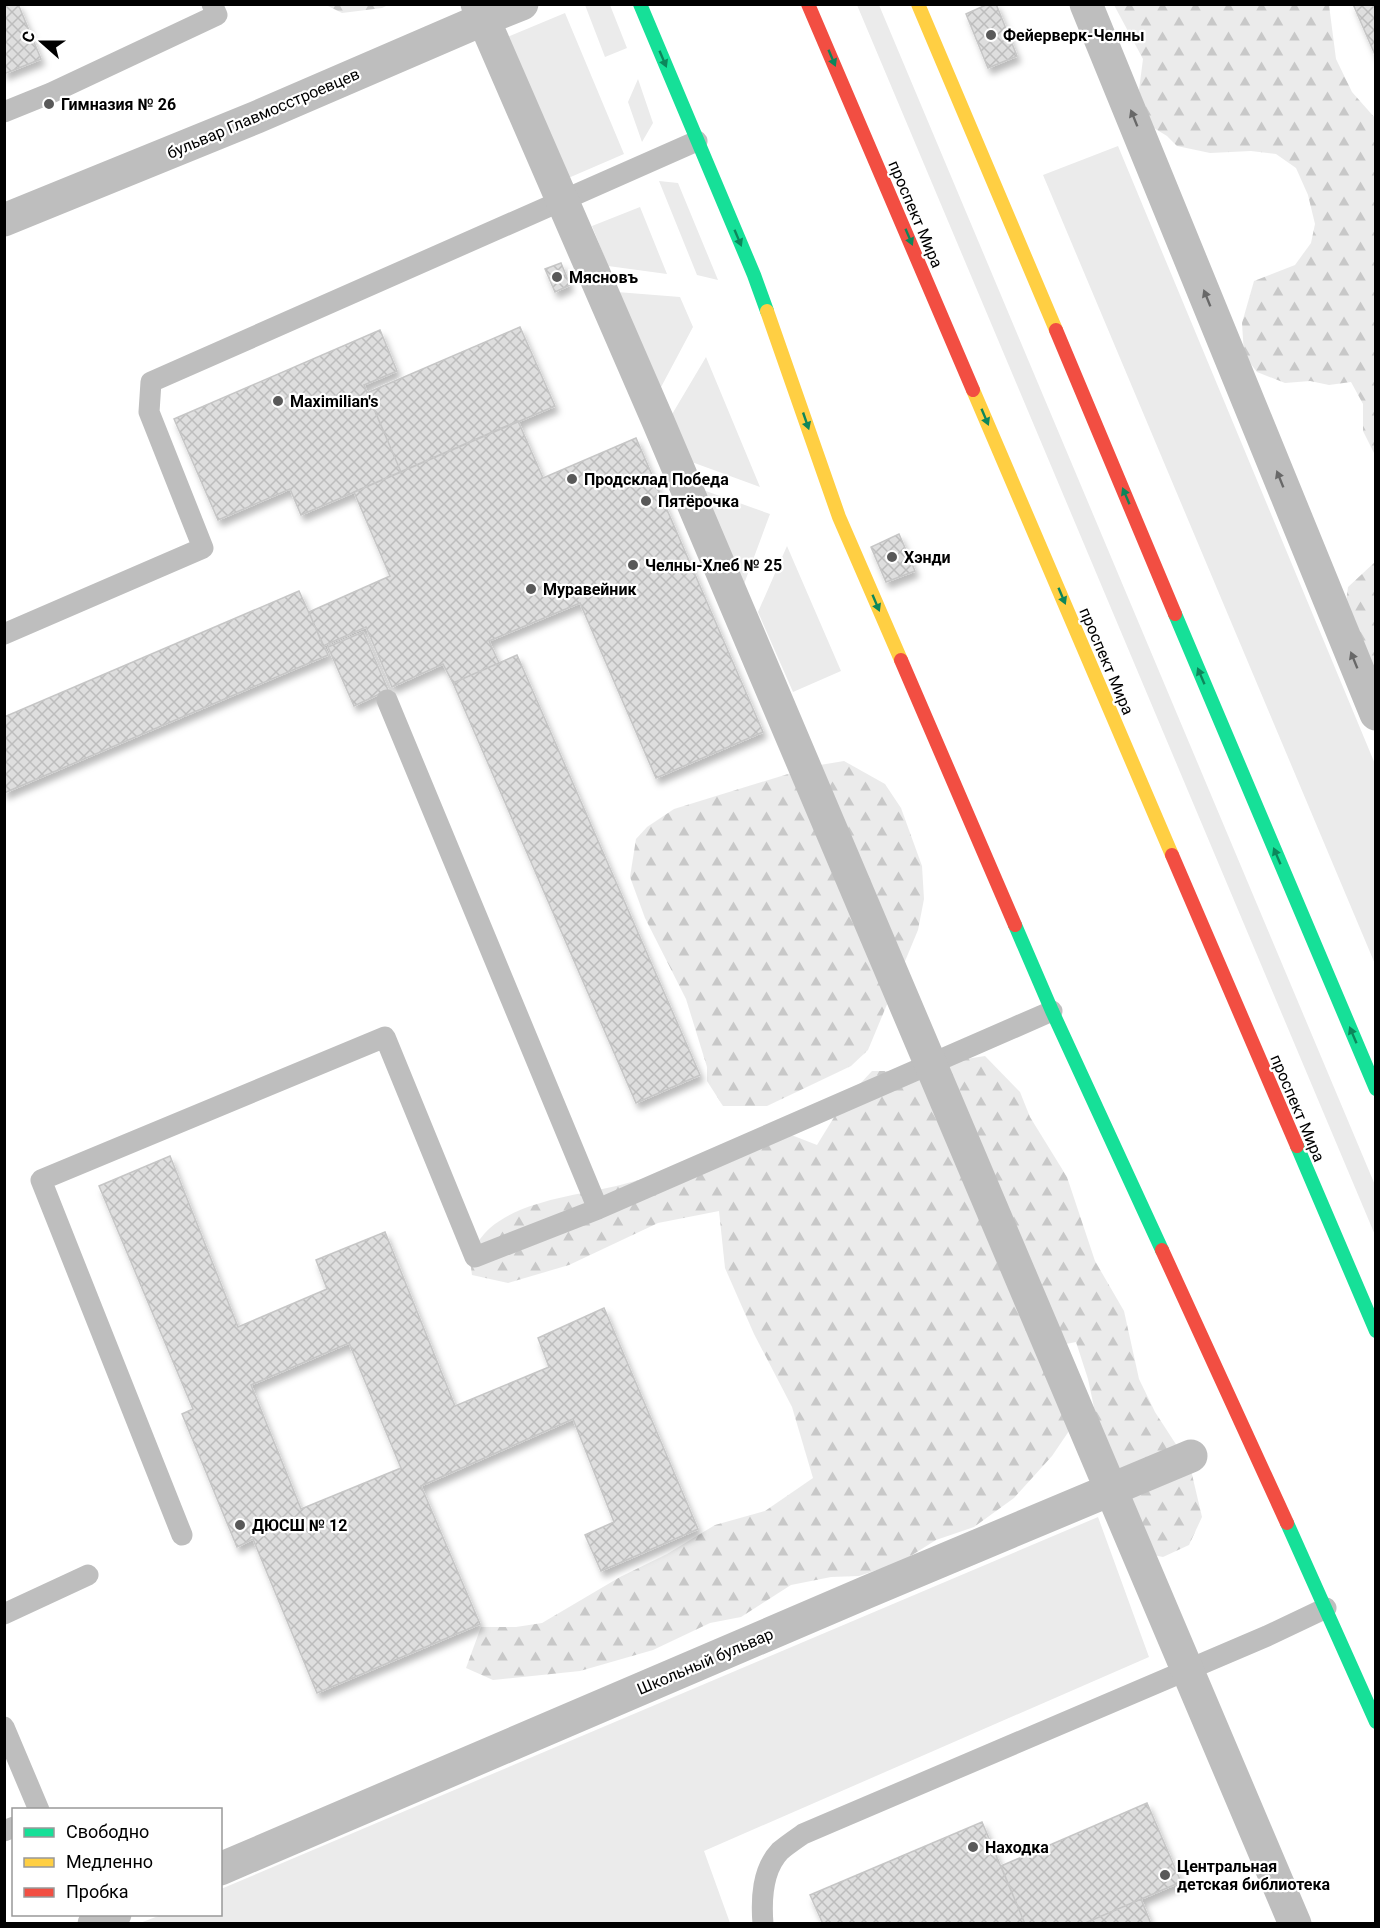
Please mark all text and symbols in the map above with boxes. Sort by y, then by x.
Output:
north arrow [12,12,72,72]
place label: Фейерверк-Челны [1003,26,1145,45]
marker: Фейерверк-Челны [984,28,998,42]
text: С [18,29,39,45]
one-way arrow [658,50,668,68]
one-way arrow [827,50,836,67]
street label: бульвар Главмосстроевцев [164,64,362,163]
place label: Гимназия № 26 [61,95,176,114]
marker: Гимназия № 26 [42,97,56,111]
one-way arrow [1129,108,1139,126]
street label: проспект Мира [884,158,947,271]
one-way arrow [904,229,913,246]
one-way arrow [733,230,743,248]
place label: Мясновъ [569,268,638,287]
marker: Мясновъ [550,270,564,284]
one-way arrow [1202,289,1212,307]
place label: Maximilian's [290,392,378,411]
marker: Maximilian's [271,394,285,408]
one-way arrow [980,408,990,426]
one-way arrow [801,412,811,430]
place label: Продсклад Победа [584,470,729,489]
one-way arrow [1275,470,1284,488]
marker: Продсклад Победа [565,472,579,486]
one-way arrow [1121,487,1131,505]
place label: Пятёрочка [658,492,739,511]
marker: Пятёрочка [639,494,653,508]
place label: Хэнди [904,548,951,567]
marker: Хэнди [885,550,899,564]
place label: Челны-Хлеб № 25 [645,556,782,575]
marker: Челны-Хлеб № 25 [626,558,640,572]
place label: Муравейник [543,580,637,599]
marker: Муравейник [524,582,538,596]
one-way arrow [1058,587,1067,605]
one-way arrow [872,594,881,611]
street label: проспект Мира [1075,605,1138,718]
one-way arrow [1348,651,1358,669]
one-way arrow [1196,667,1205,685]
one-way arrow [1272,846,1282,864]
one-way arrow [1348,1026,1358,1044]
street label: проспект Мира [1266,1052,1329,1165]
place label: ДЮСШ № 12 [252,1516,347,1535]
marker: ДЮСШ № 12 [233,1518,247,1532]
street label: Школьный бульвар [634,1624,776,1699]
legend [12,1808,222,1916]
text: Свободно [66,1821,149,1842]
place label: Находка [985,1838,1049,1857]
marker: Находка [966,1840,980,1854]
text: Медленно [66,1851,153,1872]
place label: Центральная детская библиотека [1177,1857,1331,1894]
marker: Центральная детская библиотека [1158,1868,1172,1882]
text: Пробка [66,1881,129,1902]

